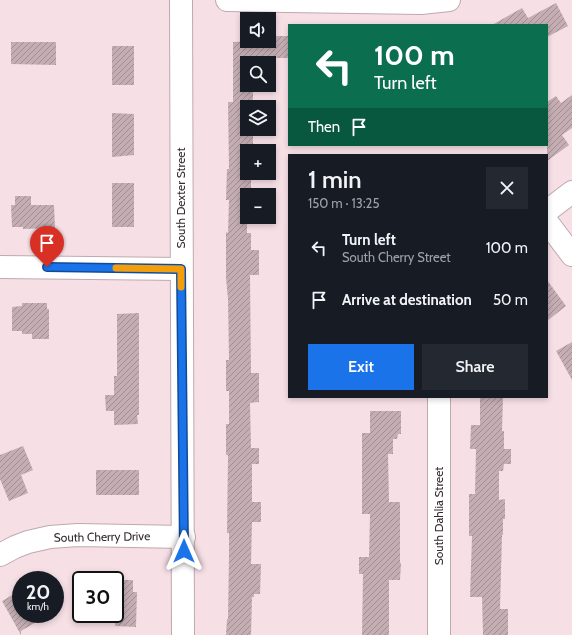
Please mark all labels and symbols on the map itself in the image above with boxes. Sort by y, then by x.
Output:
street label: South Dexter Street [173,147,188,249]
pin [30,226,64,267]
street label: South Dahlia Street [431,467,446,565]
street label: South Cherry Drive [54,528,150,545]
position arrow [163,530,205,572]
speed limit sign: 30 [72,571,124,623]

